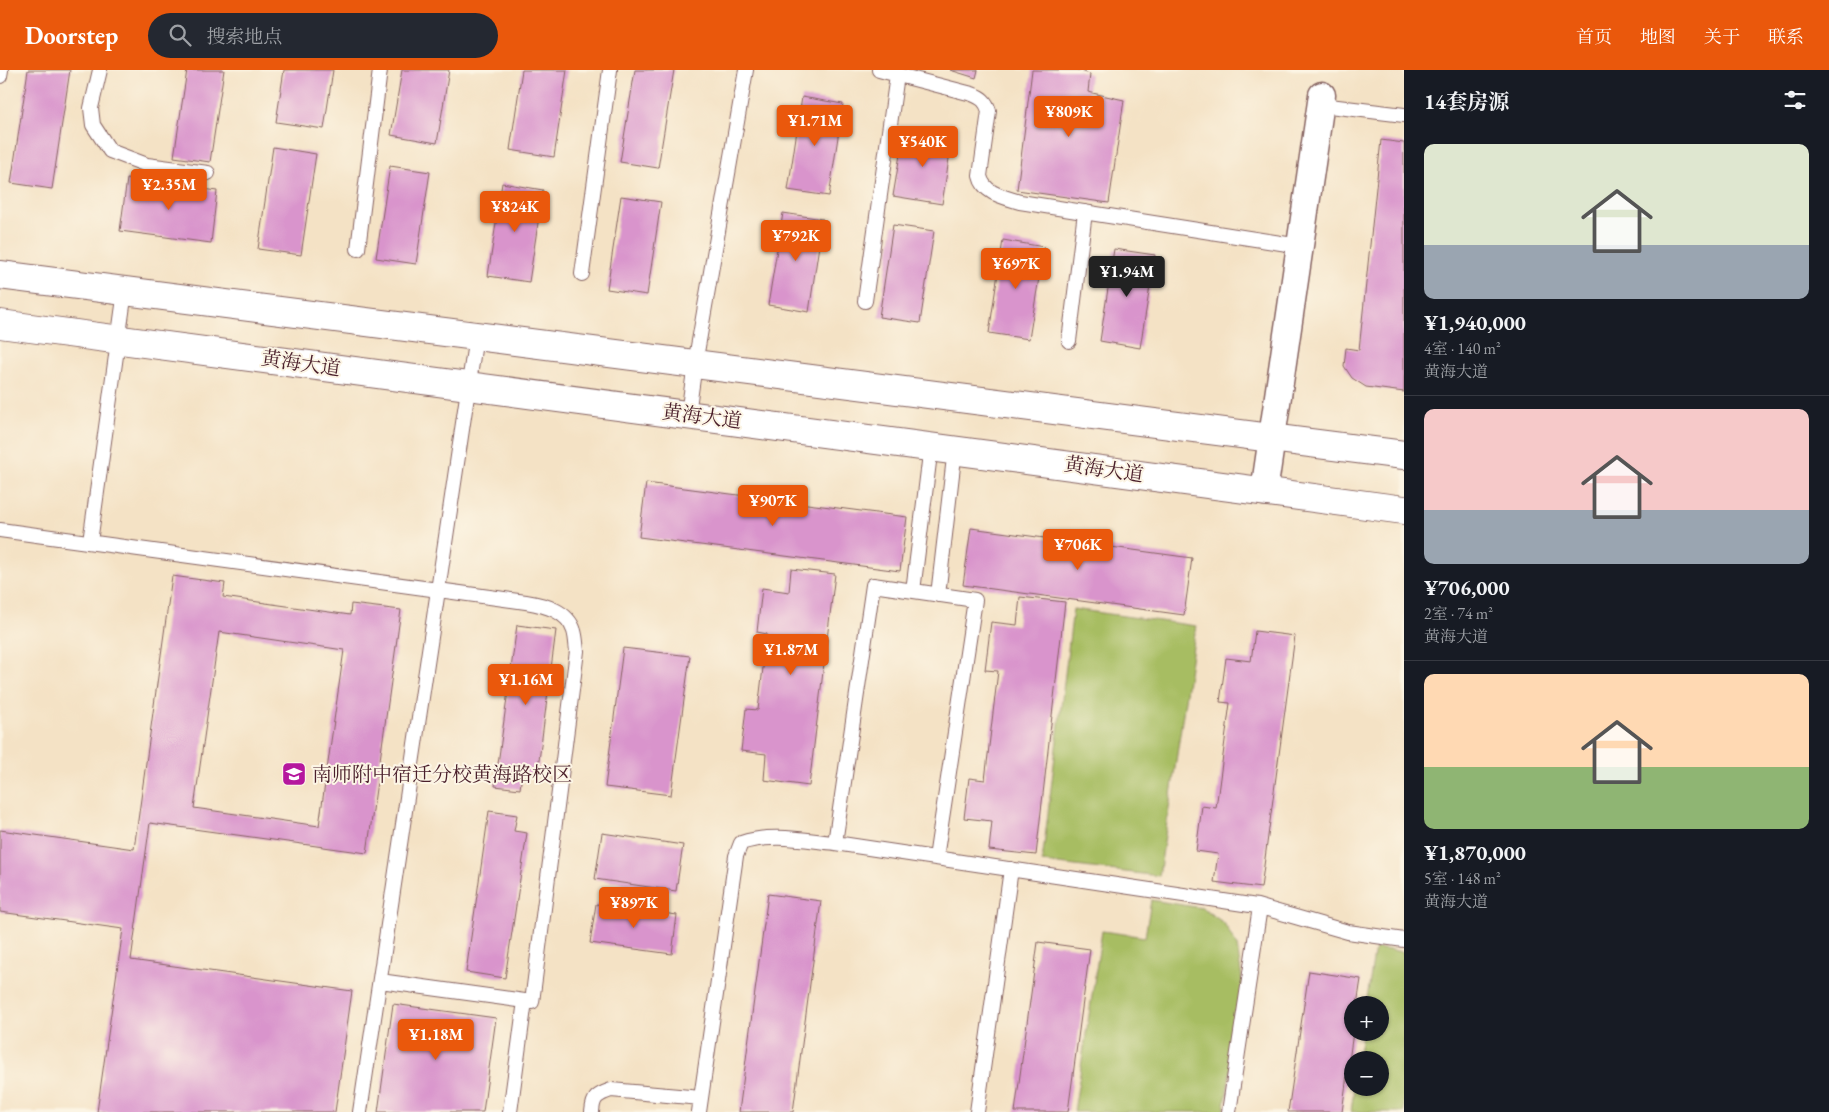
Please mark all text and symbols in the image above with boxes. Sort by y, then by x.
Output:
search box [148,13,498,58]
text: Doorstep [25,20,118,51]
icon: search [166,21,194,49]
text: 搜索地点 [206,24,282,49]
text: 首页 [1576,25,1612,48]
text: 地图 [1640,25,1676,48]
text: 关于 [1704,25,1740,48]
text: 联系 [1768,25,1804,48]
icon: filters [1781,86,1809,114]
text: 14套房源 [1424,88,1509,115]
pin: ¥809K [1034,96,1104,138]
text: ¥809K [1045,101,1093,122]
pin: ¥1.71M [774,104,856,147]
text: ¥1.71M [788,110,842,131]
pin: ¥540K [888,126,958,168]
text: ¥540K [899,131,947,152]
pin: ¥2.35M [128,168,210,211]
text: ¥2.35M [142,174,196,195]
icon: home [1572,176,1662,266]
pin: ¥824K [480,190,550,233]
text: ¥824K [491,196,539,217]
pin: ¥792K [761,220,831,262]
text: ¥792K [772,225,820,246]
pin: ¥697K [981,248,1051,290]
text: ¥697K [992,253,1040,274]
pin: ¥1.94M [1086,256,1168,298]
text: ¥1.94M [1100,261,1154,282]
text: ¥1,940,000 [1424,309,1526,336]
text: 4室 · 140 m² [1424,338,1501,359]
street label: 黄海大道 [260,345,342,381]
text: 黄海大道 [1424,361,1488,382]
street label: 黄海大道 [661,398,743,434]
icon: home [1572,442,1662,532]
street label: 黄海大道 [1063,451,1145,487]
pin: ¥907K [738,484,808,527]
text: ¥907K [749,490,797,511]
pin: ¥706K [1043,528,1113,571]
text: ¥706K [1054,534,1102,555]
text: ¥706,000 [1424,574,1510,601]
text: 2室 · 74 m² [1424,603,1493,624]
text: 黄海大道 [1424,626,1488,647]
pin: ¥1.87M [750,634,832,676]
text: ¥1.87M [764,639,818,660]
pin: ¥1.16M [485,664,567,706]
text: ¥1.16M [499,669,553,690]
icon: home [1572,707,1662,797]
school or university icon: 南师附中宿迁分校黄海路校区 [281,761,307,787]
place label: 南师附中宿迁分校黄海路校区 [312,761,572,787]
text: ¥1,870,000 [1424,839,1526,866]
text: 5室 · 148 m² [1424,868,1501,889]
pin: ¥897K [599,886,669,929]
text: 黄海大道 [1424,891,1488,912]
text: ¥897K [610,892,658,913]
map controls [1344,996,1389,1096]
button: + [1344,996,1389,1041]
pin: ¥1.18M [395,1018,477,1061]
text: ¥1.18M [409,1024,463,1045]
button: − [1344,1051,1389,1096]

